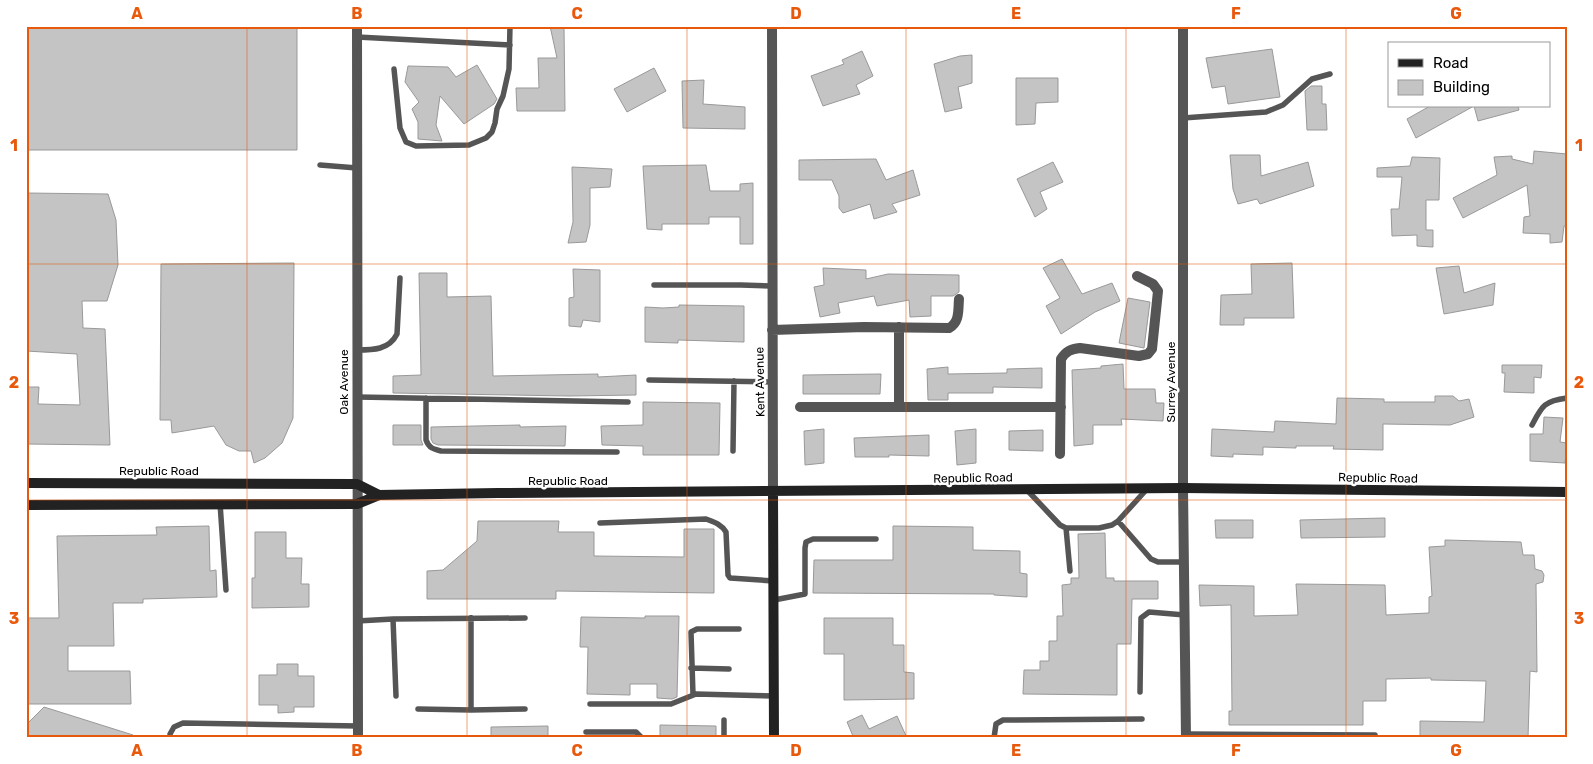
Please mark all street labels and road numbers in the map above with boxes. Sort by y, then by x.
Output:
street label: Surrey Avenue [1164,341,1178,423]
street label: Kent Avenue [752,347,768,417]
street label: Oak Avenue [337,349,351,415]
street label: Republic Road [119,464,199,478]
street label: Republic Road [933,470,1013,486]
street label: Republic Road [1338,470,1418,486]
street label: Republic Road [528,474,608,488]

